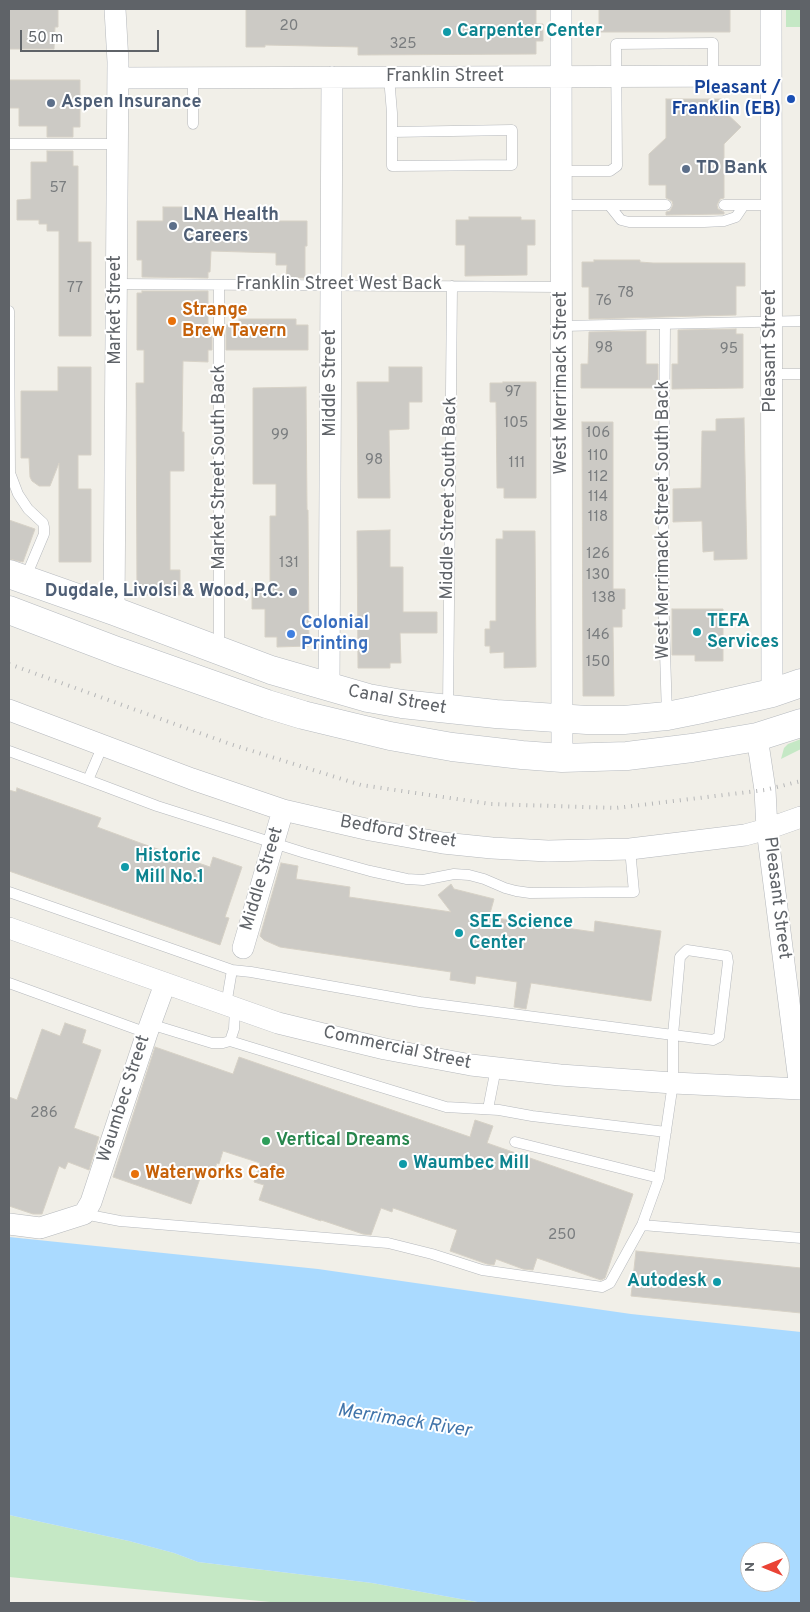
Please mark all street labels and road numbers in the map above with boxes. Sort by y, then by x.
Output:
street label: Franklin Street [386,66,504,88]
street label: Market Street [105,255,127,365]
street label: Franklin Street West Back [236,274,442,296]
street label: Pleasant Street [760,289,782,413]
street label: West Merrimack Street [551,291,573,475]
street label: Middle Street [320,329,342,437]
street label: Market Street South Back [209,364,231,570]
street label: West Merrimack Street South Back [653,380,675,660]
street label: Middle Street South Back [437,396,463,600]
street label: Canal Street [346,682,448,720]
street label: Bedford Street [338,812,458,854]
street label: Middle Street [237,824,289,934]
street label: Pleasant Street [758,835,794,961]
street label: Commercial Street [321,1023,473,1075]
street label: Waumbec Street [94,1032,156,1166]

